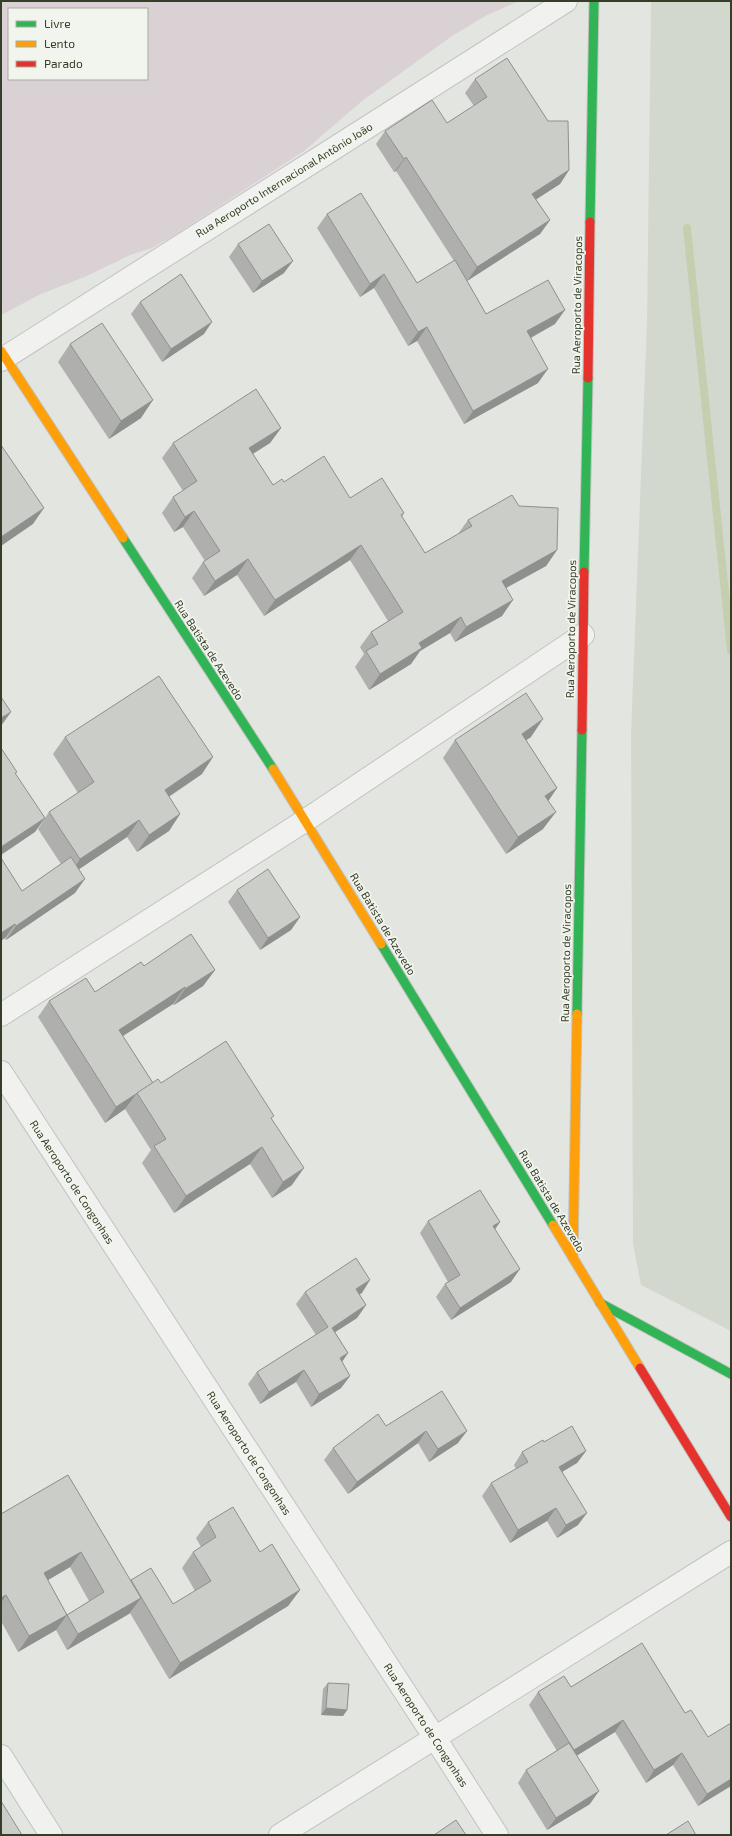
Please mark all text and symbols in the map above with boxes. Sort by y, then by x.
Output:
legend [8,8,148,80]
text: Livre [44,16,71,30]
text: Lento [44,36,75,50]
text: Parado [44,56,83,70]
street label: Rua Aeroporto Internacional Antônio João [193,119,375,240]
street label: Rua Aeroporto de Viracopos [569,235,584,374]
street label: Rua Aeroporto de Viracopos [563,559,578,698]
street label: Rua Batista de Azevedo [172,597,247,702]
street label: Rua Batista de Azevedo [348,870,419,977]
street label: Rua Aeroporto de Viracopos [558,883,573,1022]
street label: Rua Aeroporto de Congonhas [28,1117,118,1246]
street label: Rua Batista de Azevedo [517,1147,588,1254]
street label: Rua Aeroporto de Congonhas [205,1388,295,1517]
street label: Rua Aeroporto de Congonhas [382,1660,472,1789]

